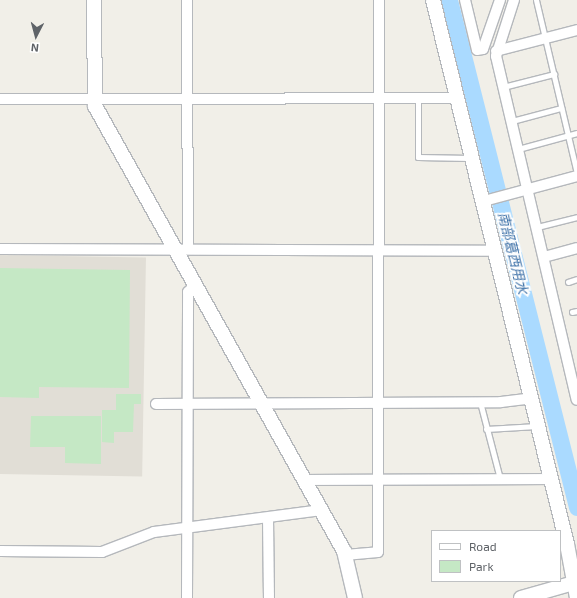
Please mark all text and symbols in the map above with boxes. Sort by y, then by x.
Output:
north arrow [16,16,56,56]
text: N [30,42,39,55]
water label: 南部葛西用水 [495,210,531,296]
legend [431,530,561,582]
text: Road [469,539,497,553]
text: Park [469,559,494,573]

